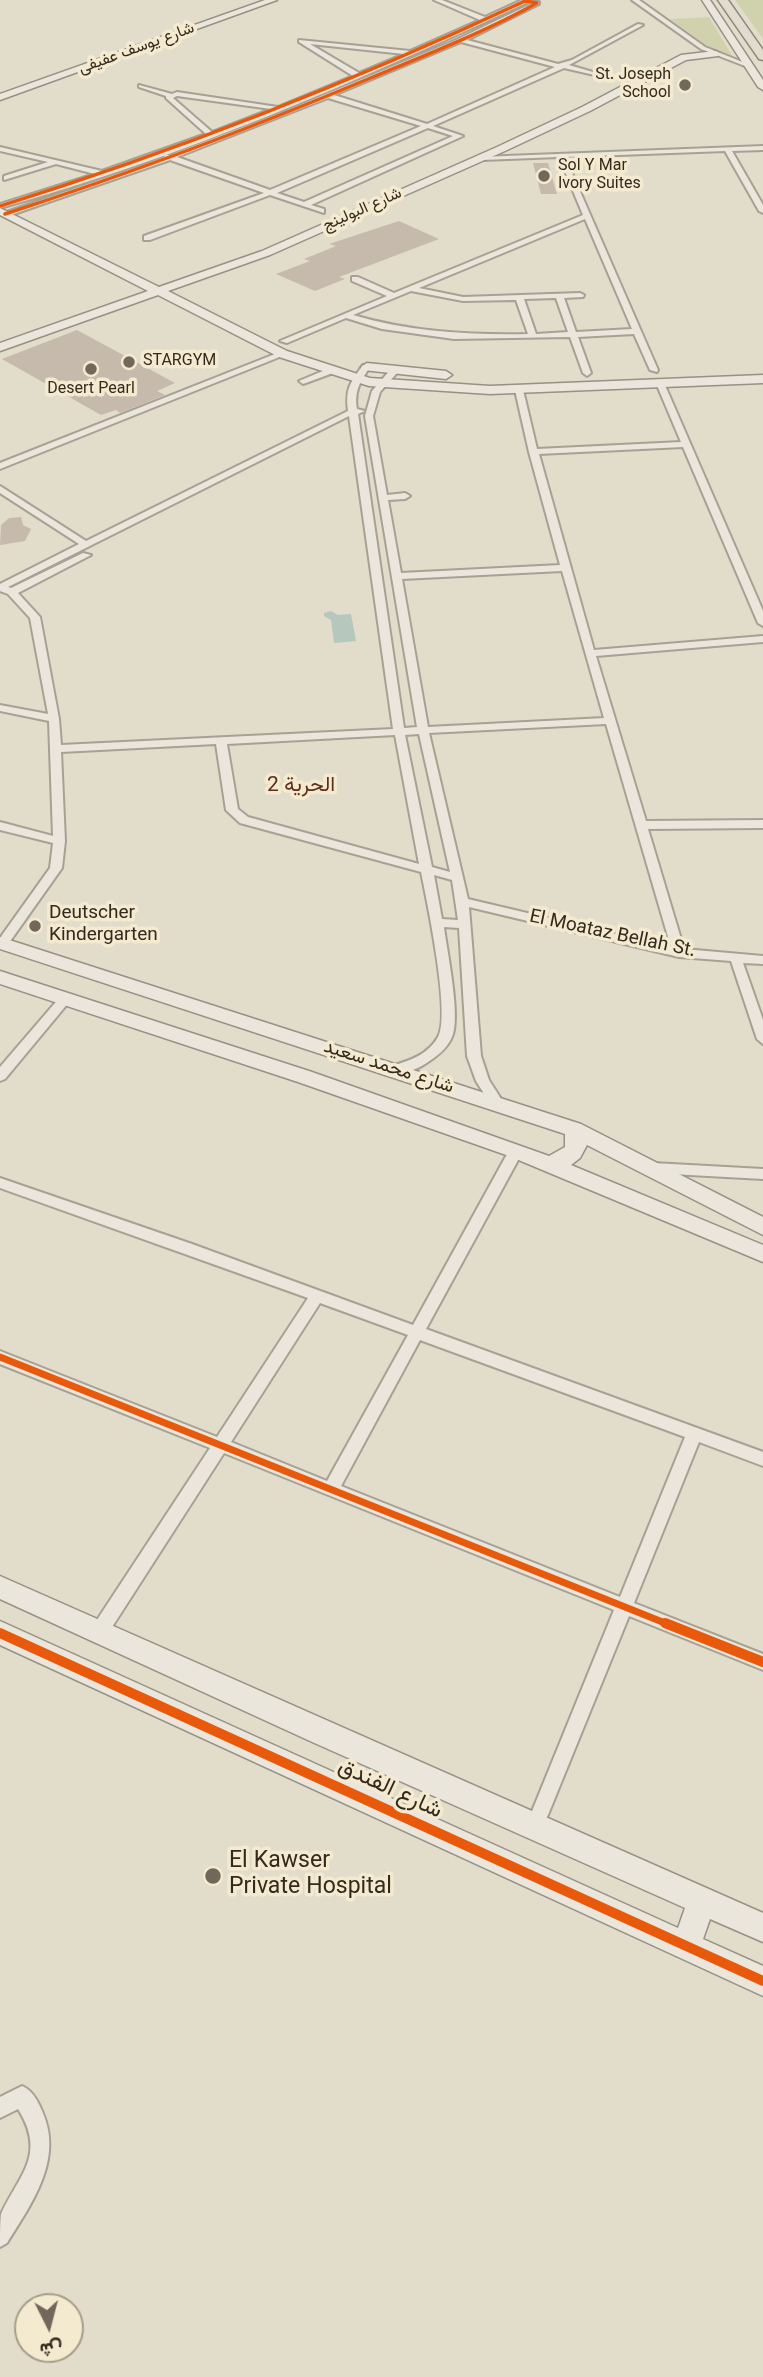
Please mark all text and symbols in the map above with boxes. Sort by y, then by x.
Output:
street label: شارع يوسف عفيفى [77,20,197,80]
place label: St. Joseph School [595,66,671,104]
marker: St. Joseph School [677,77,693,93]
place label: Sol Y Mar Ivory Suites [558,157,641,195]
marker: Sol Y Mar Ivory Suites [536,168,552,184]
street label: شارع البولينج [321,185,405,237]
place label: STARGYM [143,352,216,372]
marker: STARGYM [121,354,137,370]
marker: Desert Pearl [83,361,99,377]
place label: Desert Pearl [47,380,135,400]
district label: الحرية 2 [267,775,335,801]
place label: Deutscher Kindergarten [49,904,158,948]
street label: El Moataz Bellah St. [527,907,697,965]
marker: Deutscher Kindergarten [27,918,43,934]
street label: شارع محمد سعيد [320,1037,456,1101]
street label: شارع الفندق [333,1755,445,1827]
place label: El Kawser Private Hospital [229,1849,392,1903]
marker: El Kawser Private Hospital [203,1866,223,1886]
north arrow [14,2293,84,2363]
text: ش [38,2332,64,2363]

